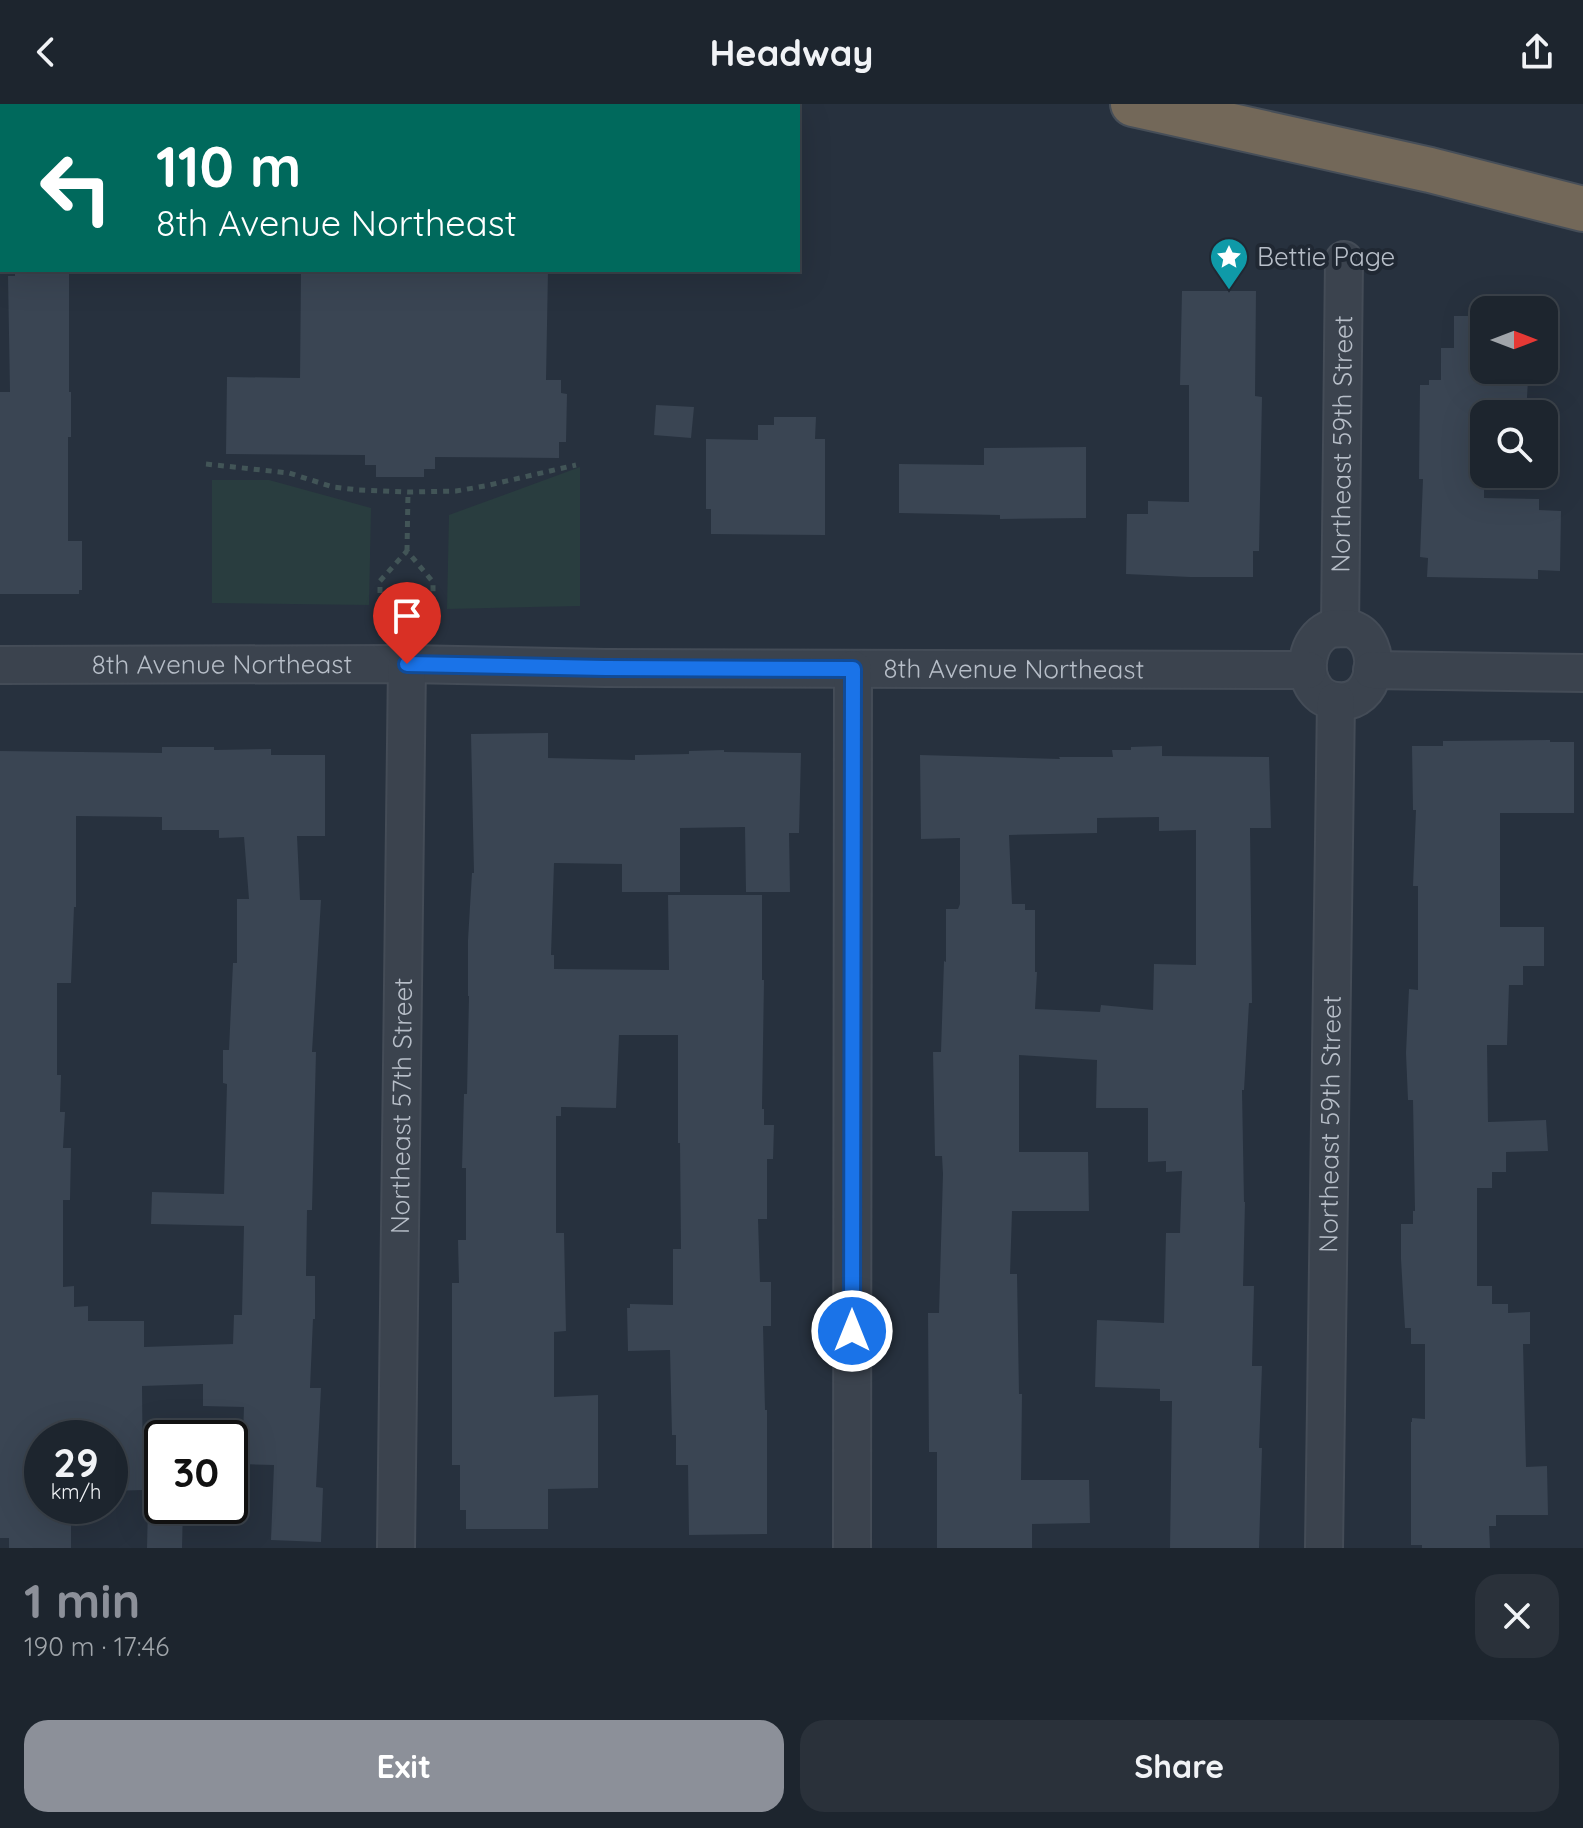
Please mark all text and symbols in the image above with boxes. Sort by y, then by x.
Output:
icon: back [24,30,68,74]
text: Headway [709,30,874,75]
icon: share [1515,30,1559,74]
text: 110 m [156,131,301,201]
icon: left [24,136,128,240]
text: 8th Avenue Northeast [156,200,517,245]
place icon: Bettie Page [1208,236,1250,291]
place label: Bettie Page [1257,240,1395,273]
north arrow [1470,296,1558,384]
map controls [1470,296,1558,488]
street label: Northeast 59th Street [1324,315,1359,573]
button: search [1470,400,1558,488]
pin [373,582,441,664]
icon: arrive [385,594,429,638]
street label: 8th Avenue Northeast [92,647,352,681]
street label: 8th Avenue Northeast [884,652,1144,686]
street label: Northeast 57th Street [383,978,419,1234]
street label: Northeast 59th Street [1311,995,1348,1253]
position arrow [810,1289,894,1373]
speed limit sign: 30 [144,1420,248,1524]
text: 29 [53,1437,99,1487]
text: km/h [51,1479,101,1504]
text: 1 min [24,1570,140,1630]
button: close [1475,1574,1559,1658]
text: 190 m · 17:46 [24,1630,169,1663]
button: Exit [24,1720,784,1812]
button: Share [800,1720,1559,1812]

